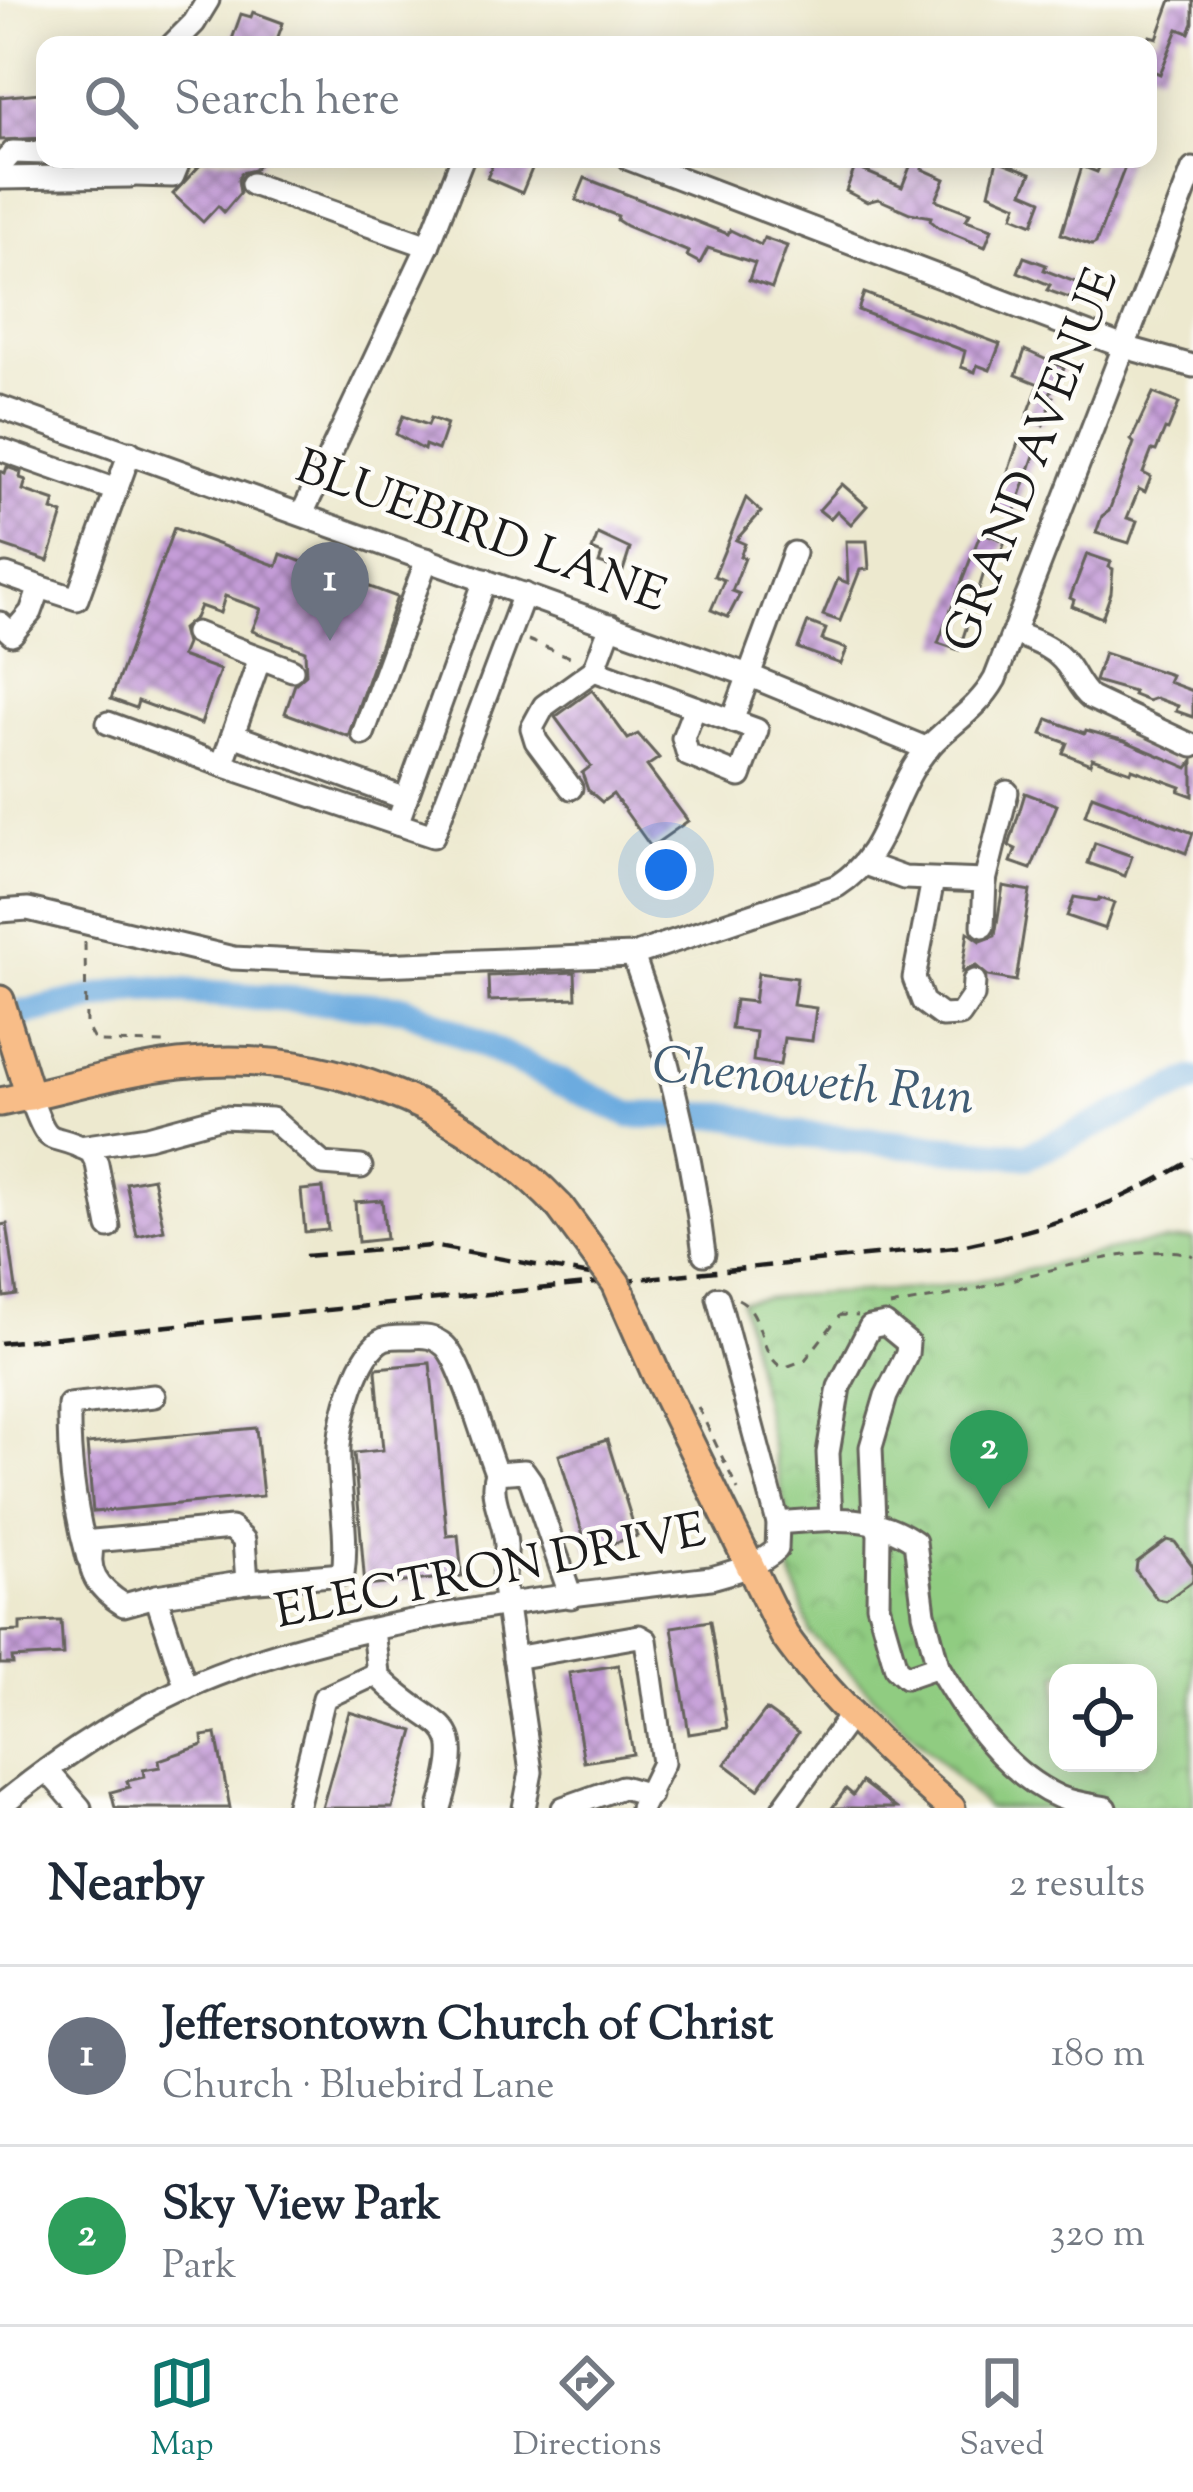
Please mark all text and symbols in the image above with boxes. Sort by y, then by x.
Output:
search box [36,36,1157,168]
icon: search [78,69,144,135]
text: Search here [174,70,400,135]
street label: GRAND AVENUE [929,259,1139,663]
street label: BLUEBIRD LANE [285,435,675,633]
pin: 1 [291,542,369,641]
your location [636,840,696,900]
water label: Chenoweth Run [649,1031,977,1137]
pin: 2 [950,1410,1028,1509]
street label: ELECTRON DRIVE [270,1498,712,1650]
map controls [1049,1664,1157,1772]
button: locate [1049,1664,1157,1772]
text: Nearby [48,1850,205,1923]
text: 2 results [1009,1858,1145,1914]
text: Jeffersontown Church of Christ [162,1995,773,2060]
text: 1 [80,2028,94,2084]
text: 180 m [1051,2028,1145,2084]
text: Church · Bluebird Lane [162,2060,554,2116]
text: Sky View Park [162,2175,441,2240]
text: 2 [78,2208,96,2264]
text: 320 m [1050,2208,1145,2264]
text: Park [162,2240,237,2296]
tab: Map [149,2350,215,2470]
tab: Directions [513,2350,662,2470]
tab: Saved [959,2350,1044,2470]

